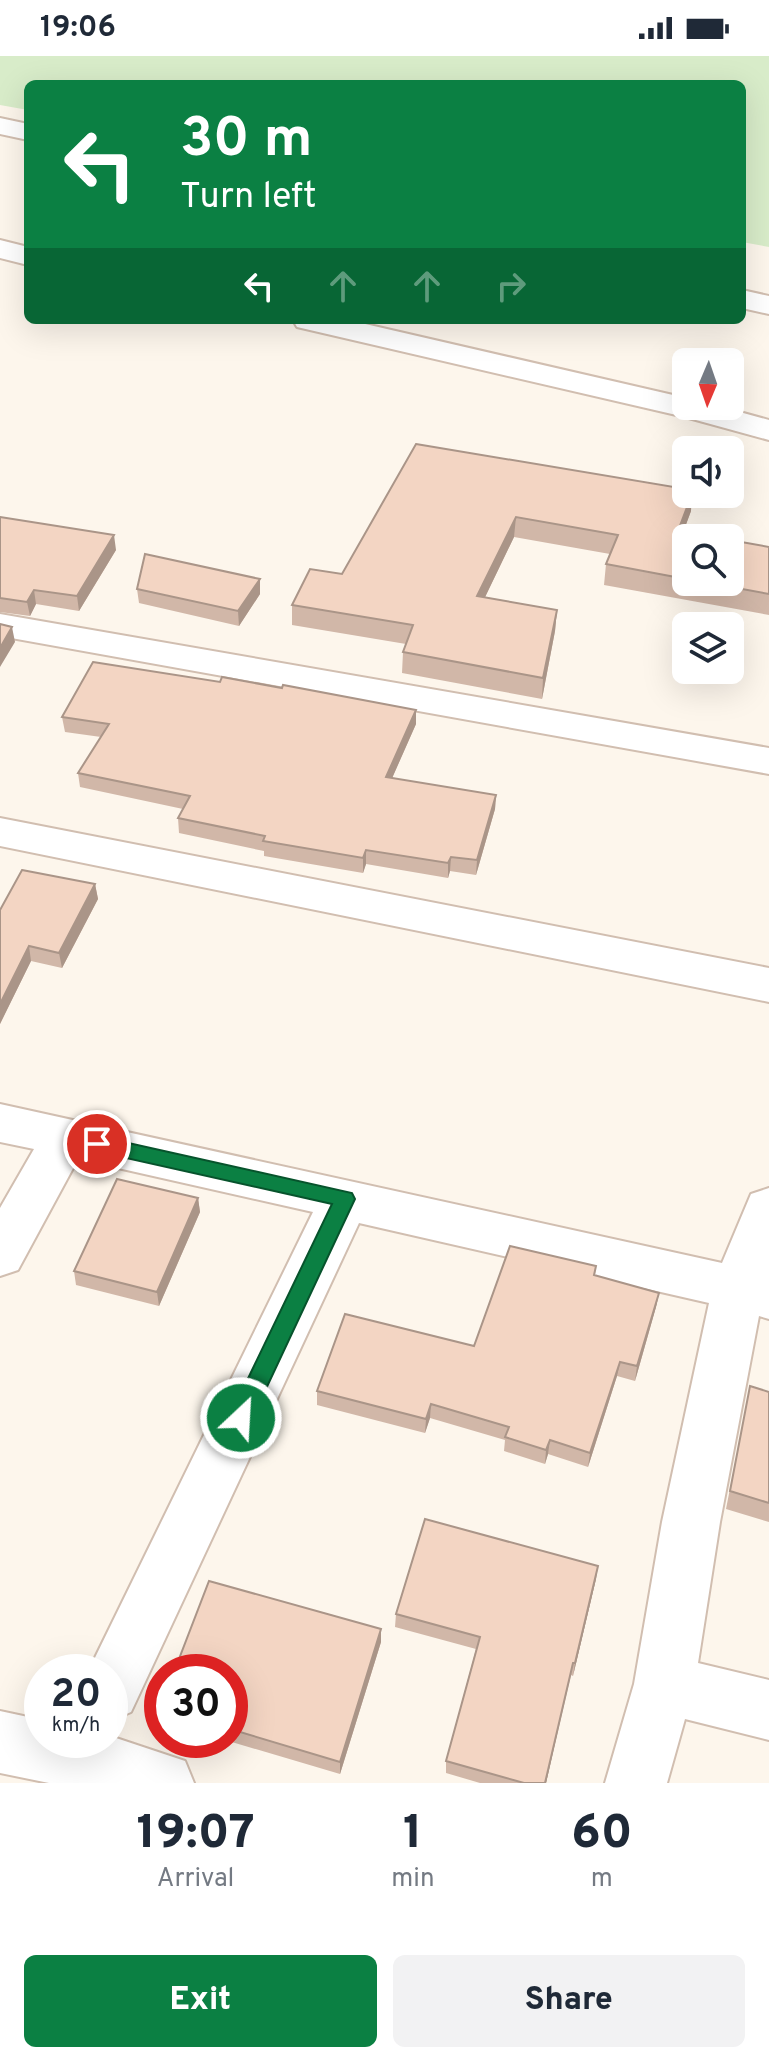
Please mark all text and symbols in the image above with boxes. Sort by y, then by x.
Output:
text: 19:06 [40,10,116,47]
text: 30 m [180,106,313,176]
icon: left [48,112,152,216]
text: Turn left [180,175,317,221]
icon: left [237,264,281,308]
icon: ahead [321,264,365,308]
icon: ahead [405,264,449,308]
icon: right [489,264,533,308]
north arrow [672,348,744,420]
map controls [672,348,744,684]
button: sound [672,436,744,508]
button: search [672,524,744,596]
button: layers [672,612,744,684]
pin [63,1110,131,1178]
icon: arrive [75,1122,119,1166]
position arrow [199,1376,283,1460]
speed limit sign: 30 [144,1654,248,1758]
text: 20 [51,1671,101,1721]
text: km/h [52,1713,100,1739]
text: 19:07 [136,1805,255,1865]
text: 1 [403,1805,423,1865]
text: 60 [571,1805,633,1865]
text: Arrival [157,1863,234,1896]
text: min [391,1863,435,1896]
text: m [591,1863,613,1896]
button: Exit [24,1955,377,2047]
button: Share [393,1955,745,2047]

